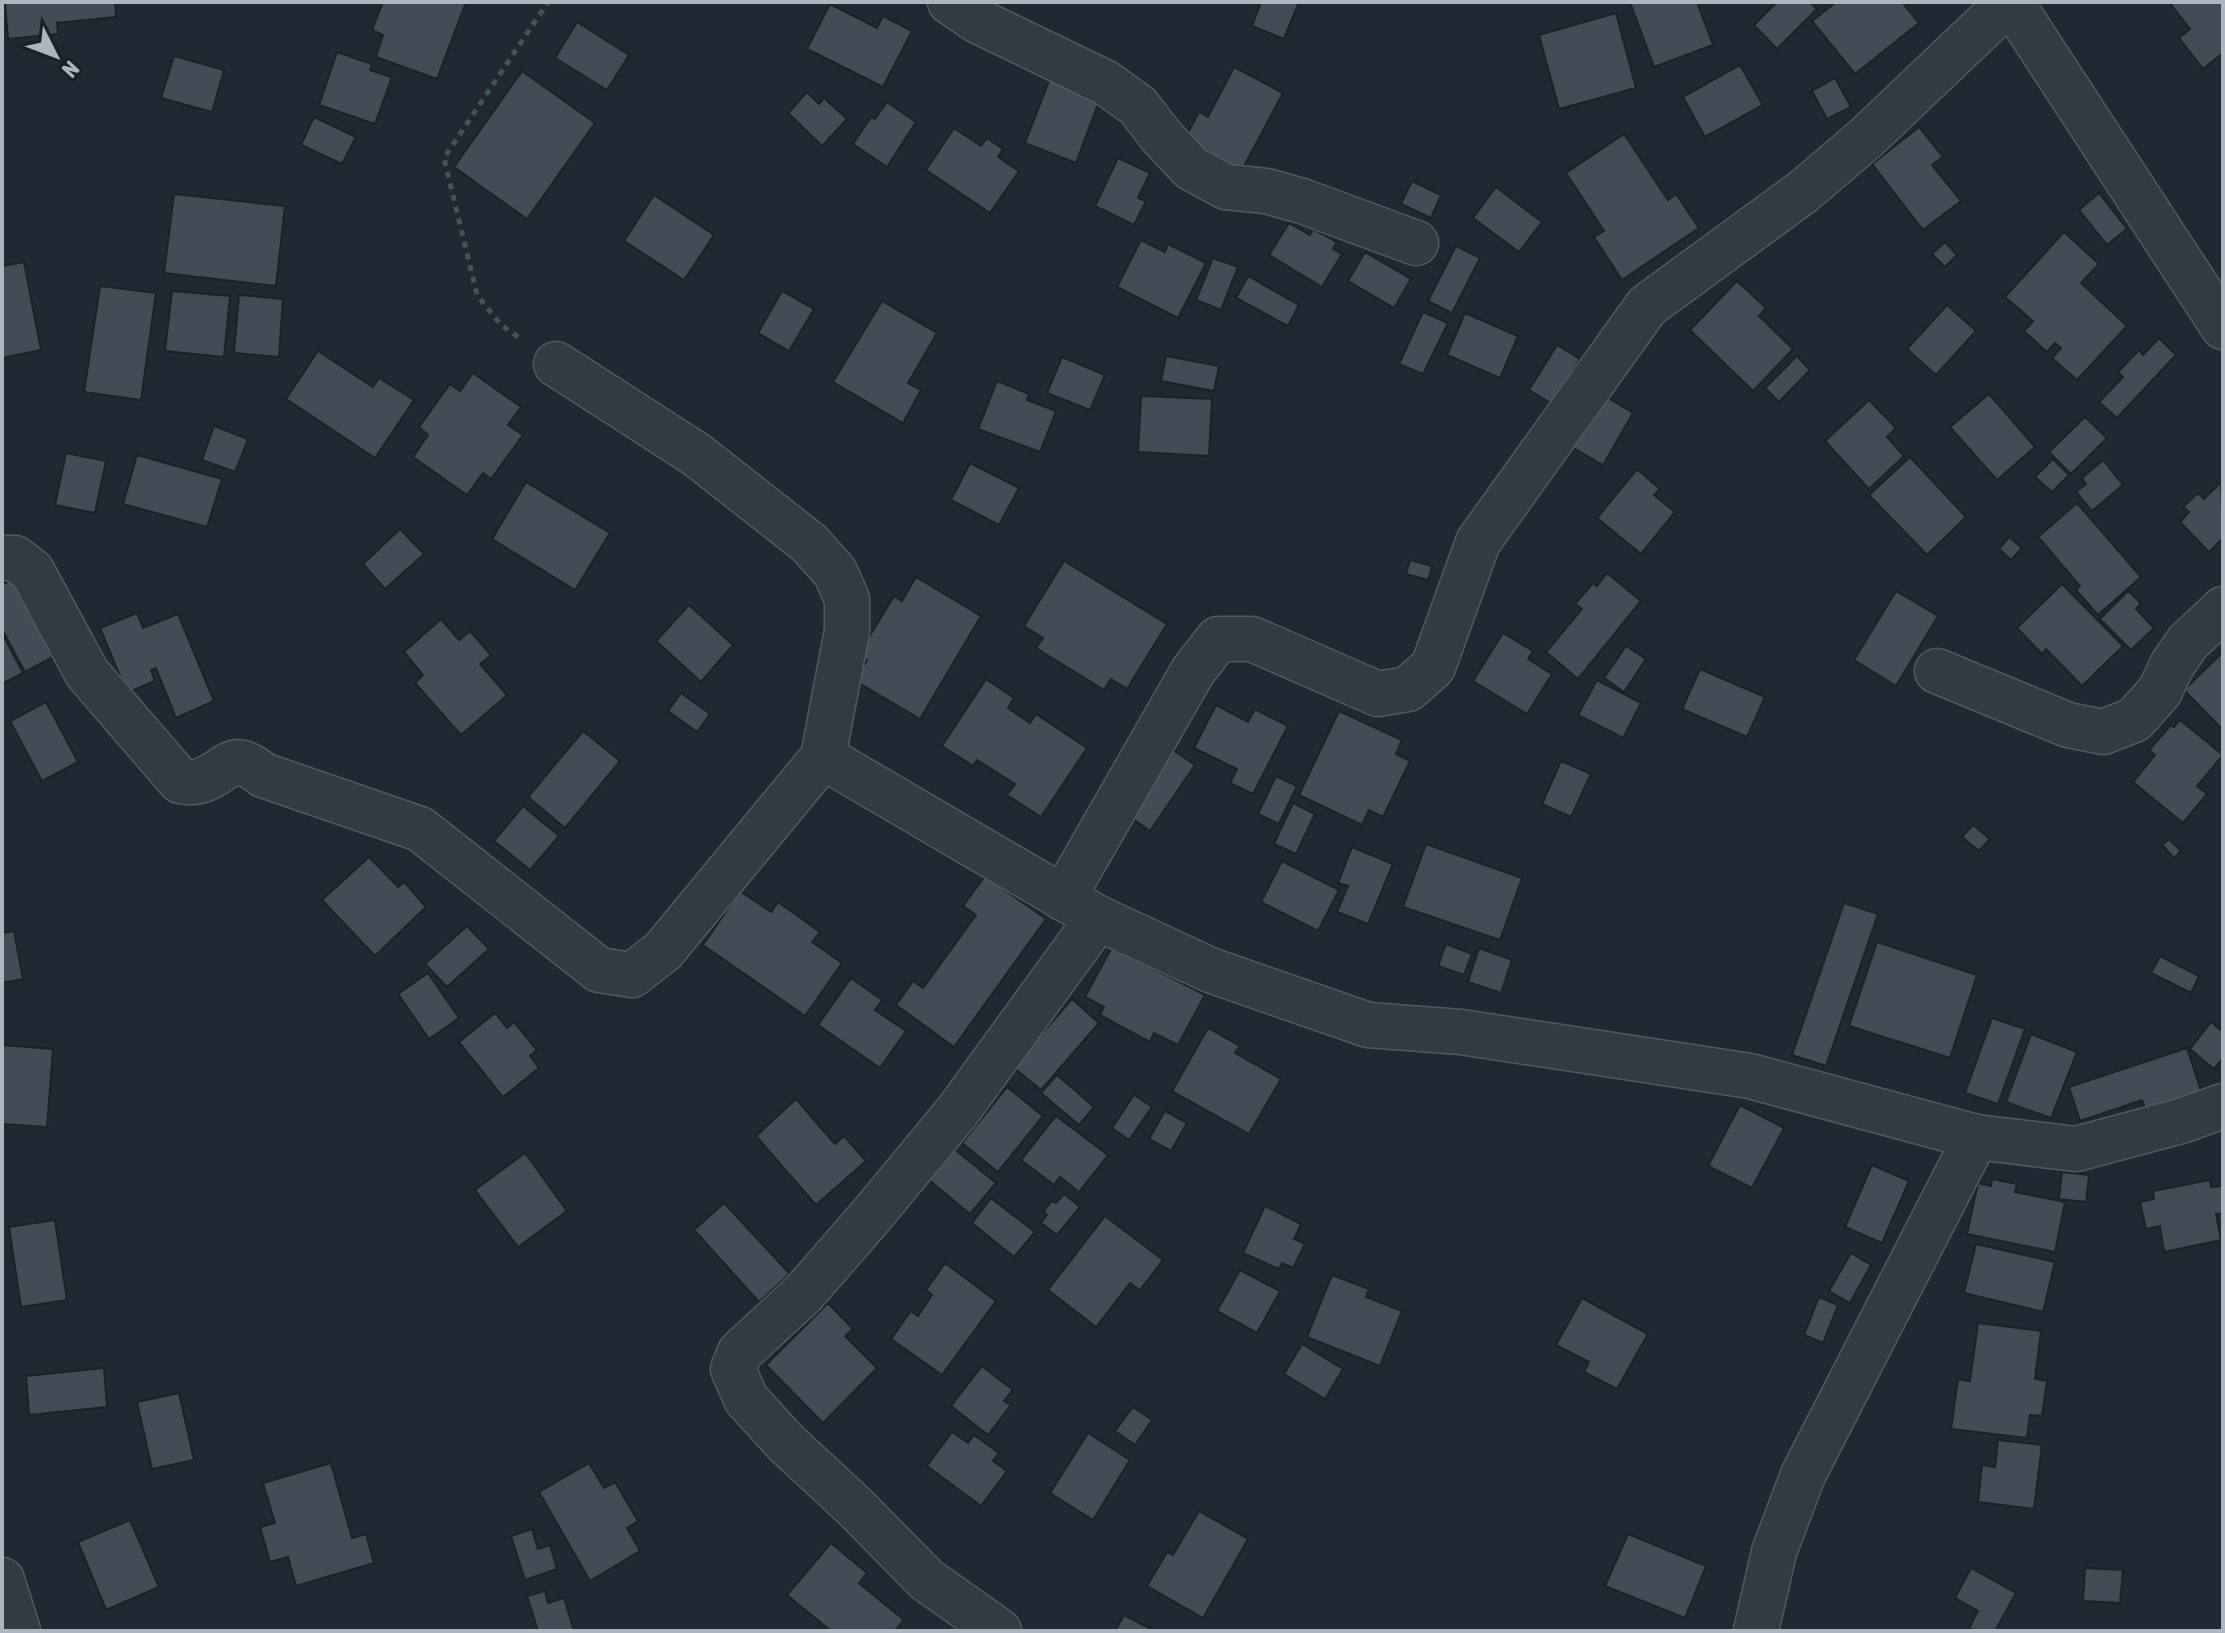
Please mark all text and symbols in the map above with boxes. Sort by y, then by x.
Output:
north arrow [16,16,96,96]
text: N [57,56,85,83]

